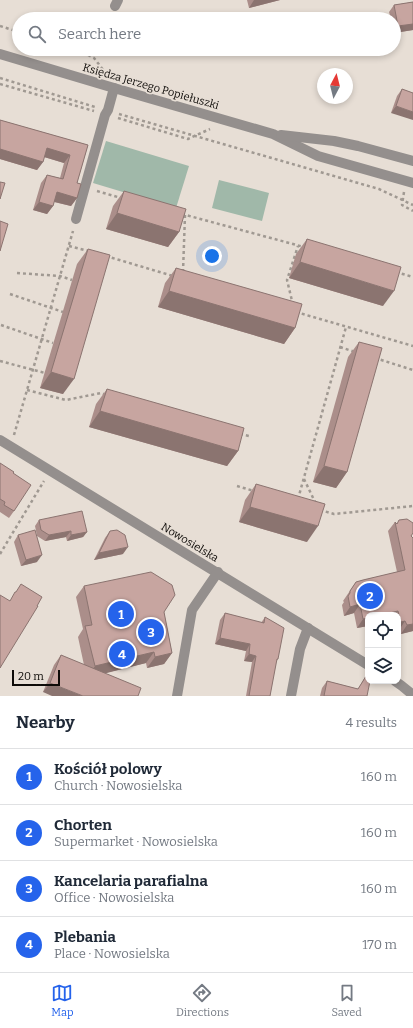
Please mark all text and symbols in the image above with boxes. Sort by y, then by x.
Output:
search box [12,12,401,56]
icon: search [26,23,48,45]
text: Search here [58,25,141,43]
street label: Księdza Jerzego Popiełuszki [81,61,221,112]
north arrow [317,68,353,104]
your location [202,246,222,266]
street label: Nowosielska [159,520,221,565]
pin: 2 [357,581,383,611]
pin: 1 [108,599,134,629]
map controls [365,612,401,684]
button: locate [365,612,401,648]
pin: 3 [138,617,164,647]
pin: 4 [109,639,135,669]
button: layers [365,648,401,684]
scale bar [12,668,60,687]
text: 20 m [18,670,44,683]
text: Nearby [16,712,75,733]
text: 4 results [345,715,397,730]
text: Kościół polowy [54,760,162,778]
text: 1 [26,769,32,784]
text: 160 m [361,769,397,784]
text: Church · Nowosielska [54,778,182,793]
text: Chorten [54,816,112,834]
text: 2 [25,825,33,840]
text: 160 m [361,825,397,840]
text: Supermarket · Nowosielska [54,834,218,849]
text: Kancelaria parafialna [54,872,208,890]
text: 3 [25,881,33,896]
text: 160 m [361,881,397,896]
text: Office · Nowosielska [54,890,174,905]
text: Plebania [54,928,116,946]
text: 4 [25,937,33,952]
text: 170 m [362,937,397,952]
text: Place · Nowosielska [54,946,170,961]
tab: Map [51,982,73,1019]
tab: Directions [176,982,229,1019]
tab: Saved [331,982,362,1019]

